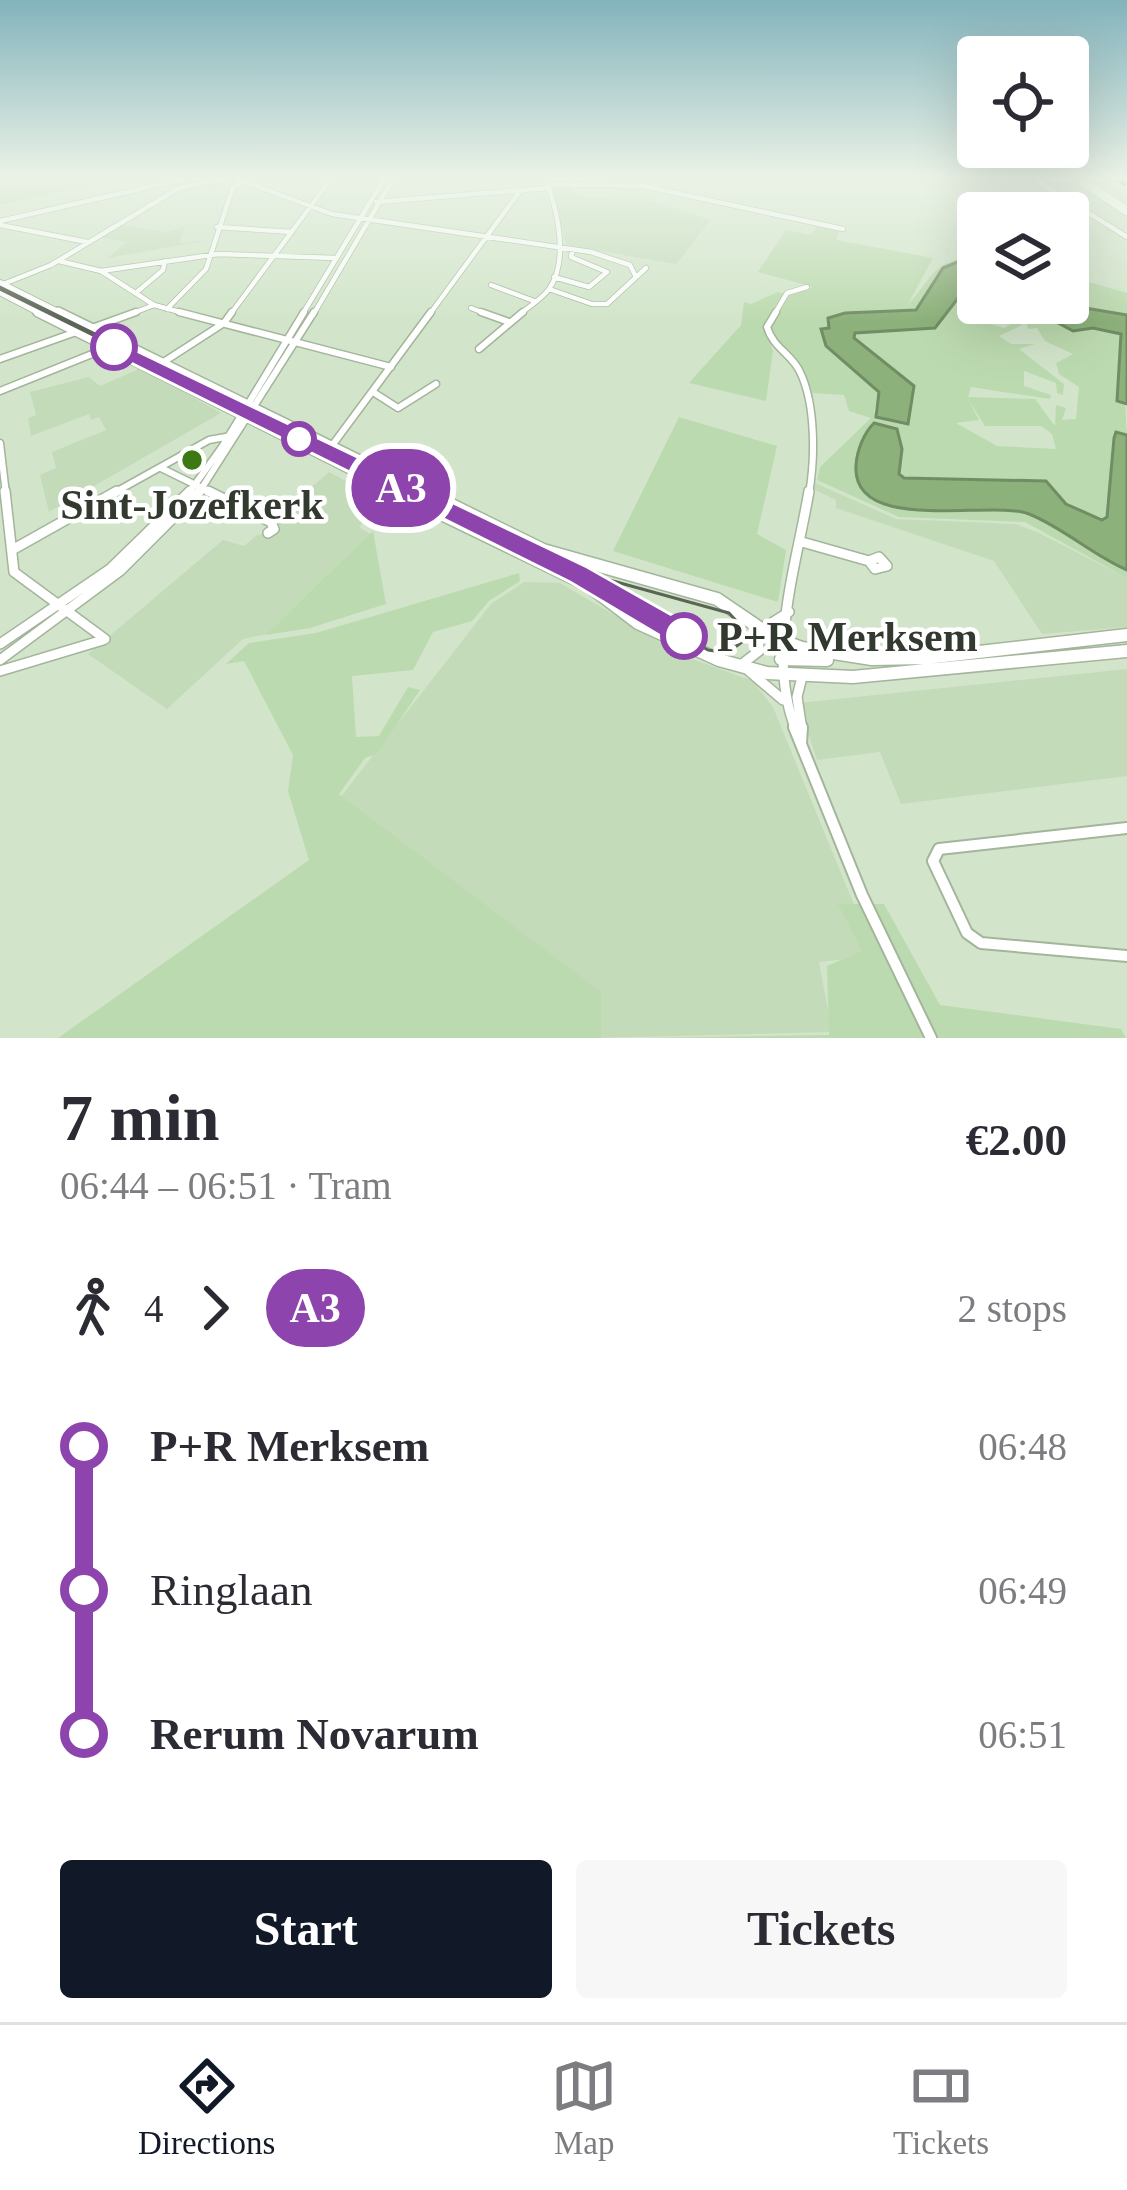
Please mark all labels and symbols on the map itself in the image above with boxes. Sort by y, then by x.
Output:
unlabelled marker [92,325,136,369]
unlabelled marker [283,423,315,455]
marker: Sint-Jozefkerk [179,447,205,473]
line badge: A3 [347,449,455,527]
place label: Sint-Jozefkerk [60,482,324,528]
marker: P+R Merksem [662,614,706,658]
place label: P+R Merksem [717,614,978,660]

